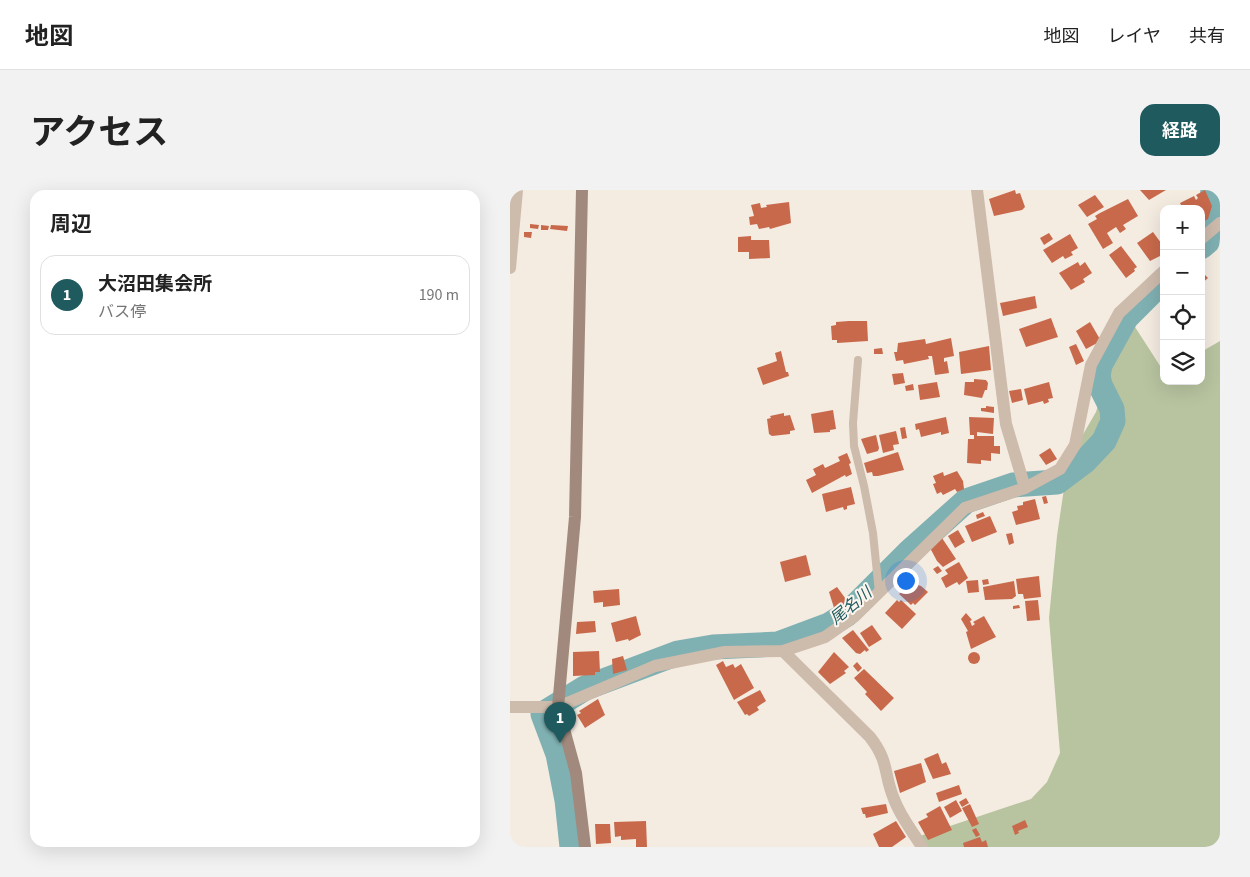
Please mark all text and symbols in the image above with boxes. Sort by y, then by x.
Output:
text: 地図 [25,19,73,54]
text: 地図 [1044,24,1080,49]
text: レイヤ [1108,24,1161,49]
text: 共有 [1189,24,1225,49]
button: 経路 [1140,104,1220,156]
text: アクセス [30,108,168,158]
map controls [1160,205,1205,385]
button: + [1160,205,1205,250]
text: 周辺 [50,209,92,239]
button: − [1160,250,1205,295]
text: 大沼田集会所 [98,271,212,298]
text: 1 [63,284,71,306]
text: 190 m [419,284,459,306]
button: locate [1160,295,1205,340]
text: バス停 [98,301,146,323]
button: layers [1160,340,1205,385]
your location [893,568,919,594]
water label: 尾名川 [825,581,878,630]
pin: 1 [544,702,576,743]

